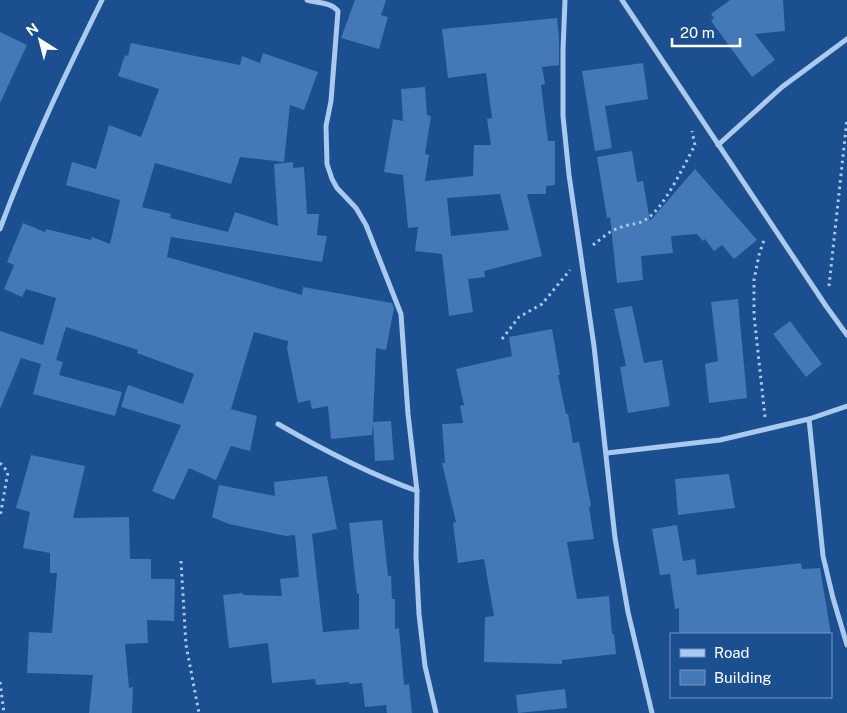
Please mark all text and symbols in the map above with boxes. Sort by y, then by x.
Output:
north arrow [15,15,65,65]
scale bar [672,15,740,47]
text: N [23,20,41,39]
text: 20 m [680,24,715,41]
legend [670,633,832,698]
text: Road [714,644,750,661]
text: Building [714,669,772,686]

